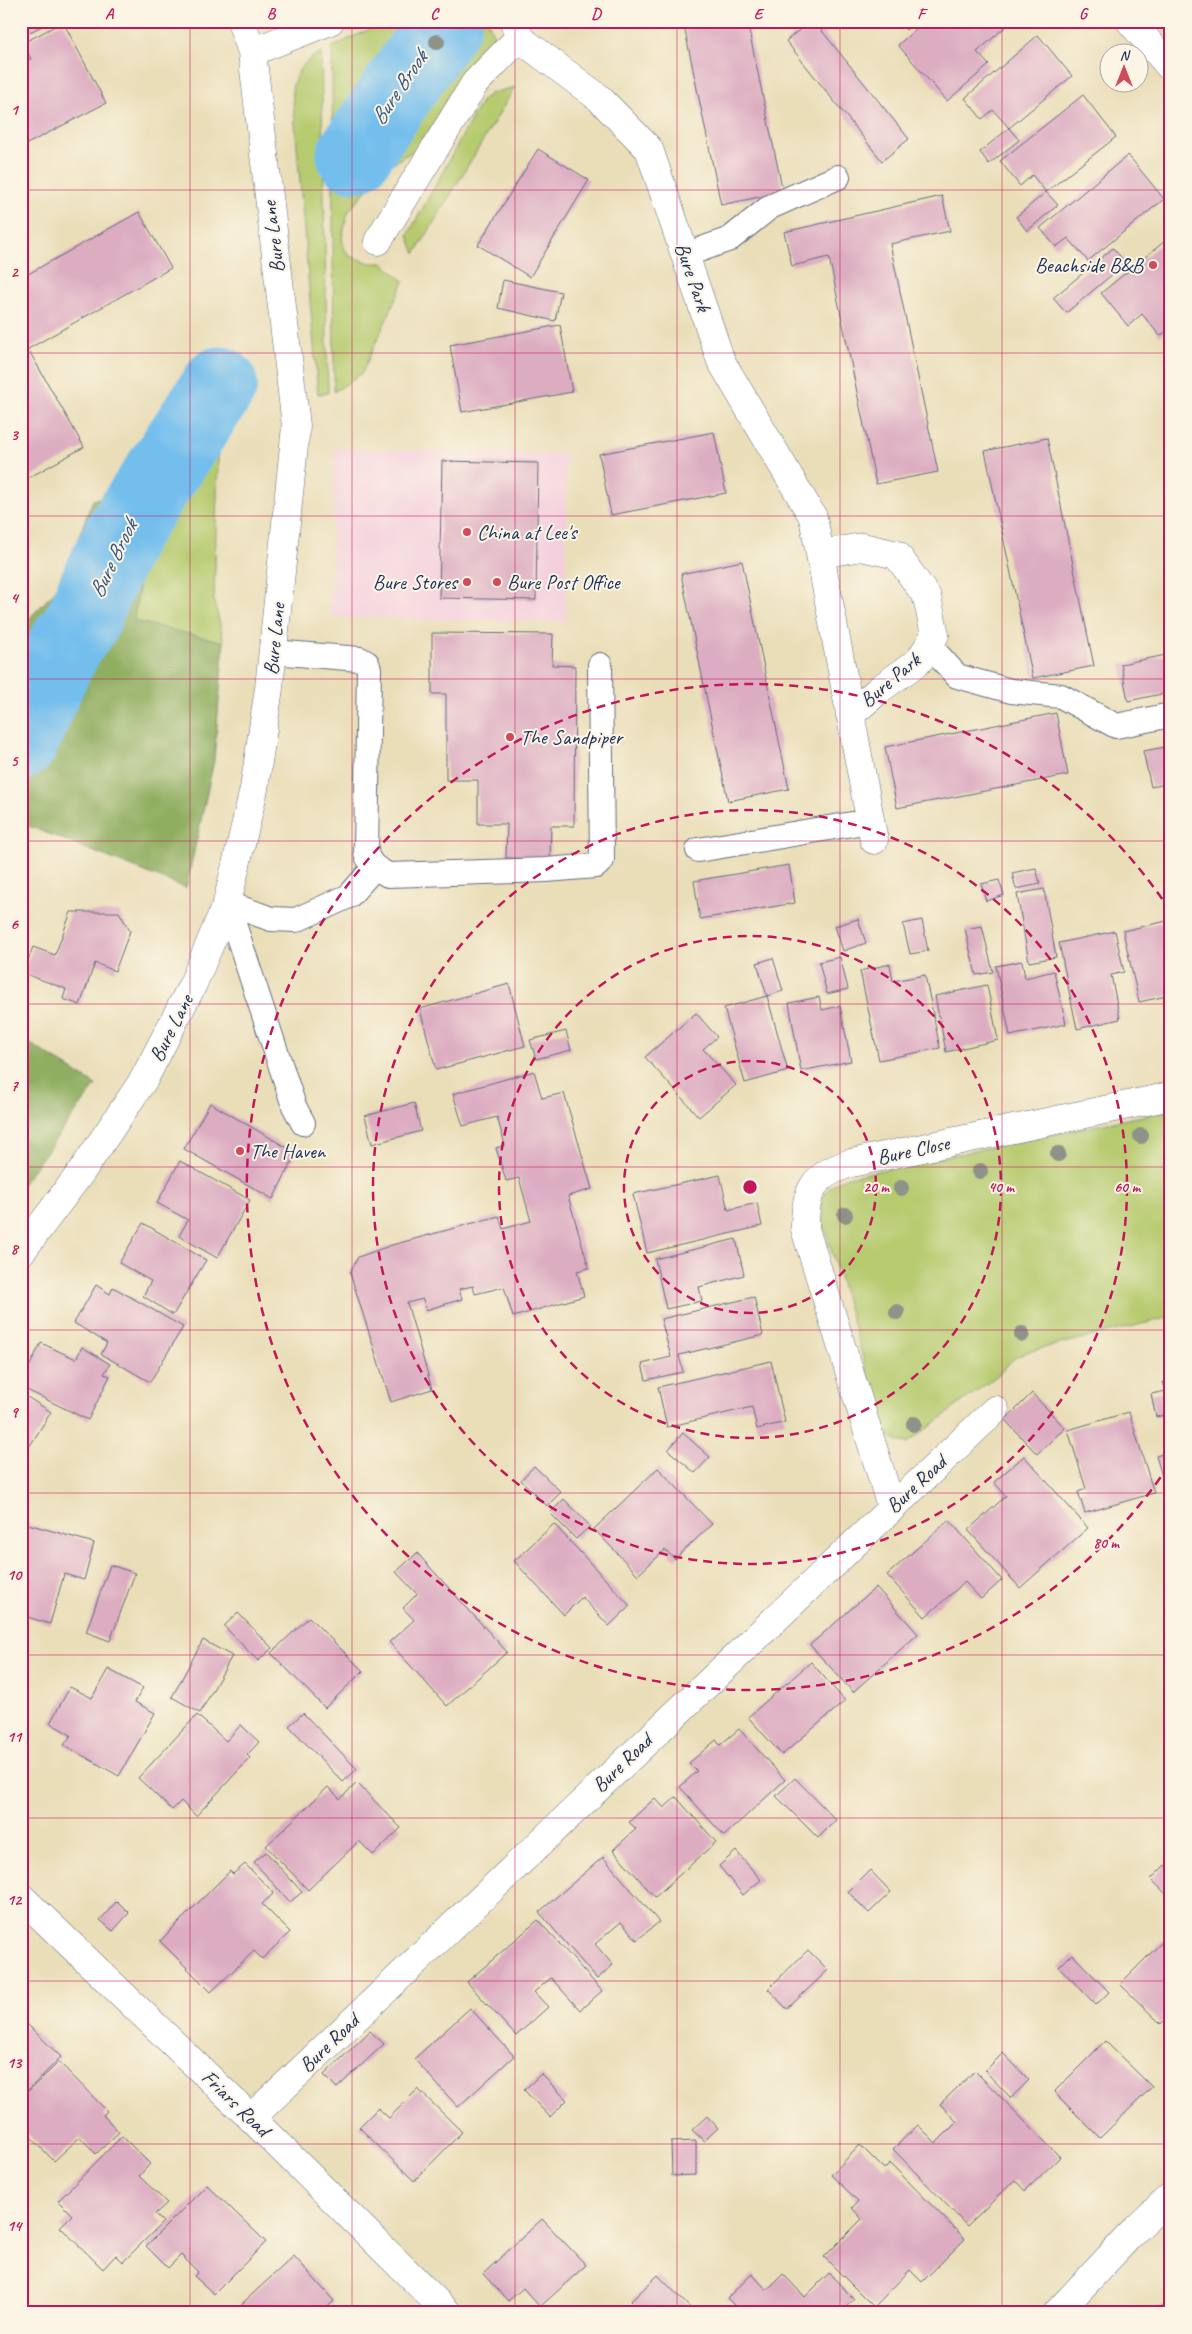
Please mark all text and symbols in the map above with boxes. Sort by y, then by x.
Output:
text: A [105,4,115,24]
text: B [267,4,277,24]
text: C [430,4,440,24]
text: D [591,4,602,24]
text: E [754,4,765,24]
text: F [917,4,928,24]
text: G [1079,4,1089,24]
north arrow [1100,42,1150,92]
water label: Bure Brook [364,43,436,130]
text: N [1120,47,1131,64]
text: 1 [10,100,19,120]
street label: Bure Lane [255,198,290,274]
street label: Bure Park [669,239,717,316]
place label: Beachside B&B [1035,252,1145,278]
marker: Beachside B&B [1147,259,1159,271]
text: 2 [10,262,19,282]
text: 3 [10,425,19,445]
water label: Bure Brook [82,512,145,602]
place label: China at Lee's [477,519,578,545]
marker: China at Lee's [461,526,473,538]
place label: Bure Stores [373,569,459,595]
place label: Bure Post Office [507,569,622,595]
marker: Bure Stores [461,576,473,588]
marker: Bure Post Office [491,576,503,588]
text: 4 [10,588,19,608]
street label: Bure Lane [257,600,291,676]
street label: Bure Park [855,646,927,713]
place label: The Sandpiper [520,724,624,750]
marker: The Sandpiper [504,731,516,743]
text: 5 [11,751,20,771]
text: 6 [10,914,19,934]
street label: Bure Lane [143,988,200,1066]
text: 7 [10,1076,19,1096]
street label: Bure Close [874,1129,954,1170]
place label: The Haven [250,1138,327,1164]
marker: The Haven [234,1145,246,1157]
centre of rings [741,1178,759,1196]
text: 20 m [863,1178,890,1197]
text: 40 m [988,1178,1015,1197]
text: 60 m [1114,1178,1141,1197]
text: 8 [10,1239,19,1259]
text: 9 [10,1402,19,1422]
street label: Bure Road [880,1447,954,1519]
text: 80 m [1093,1534,1120,1553]
text: 10 [7,1565,23,1585]
street label: Bure Road [587,1726,660,1798]
text: 11 [7,1727,23,1747]
text: 12 [7,1890,23,1910]
street label: Bure Road [294,2006,367,2078]
text: 13 [7,2053,23,2073]
street label: Friars Road [196,2064,278,2144]
text: 14 [7,2216,23,2236]

